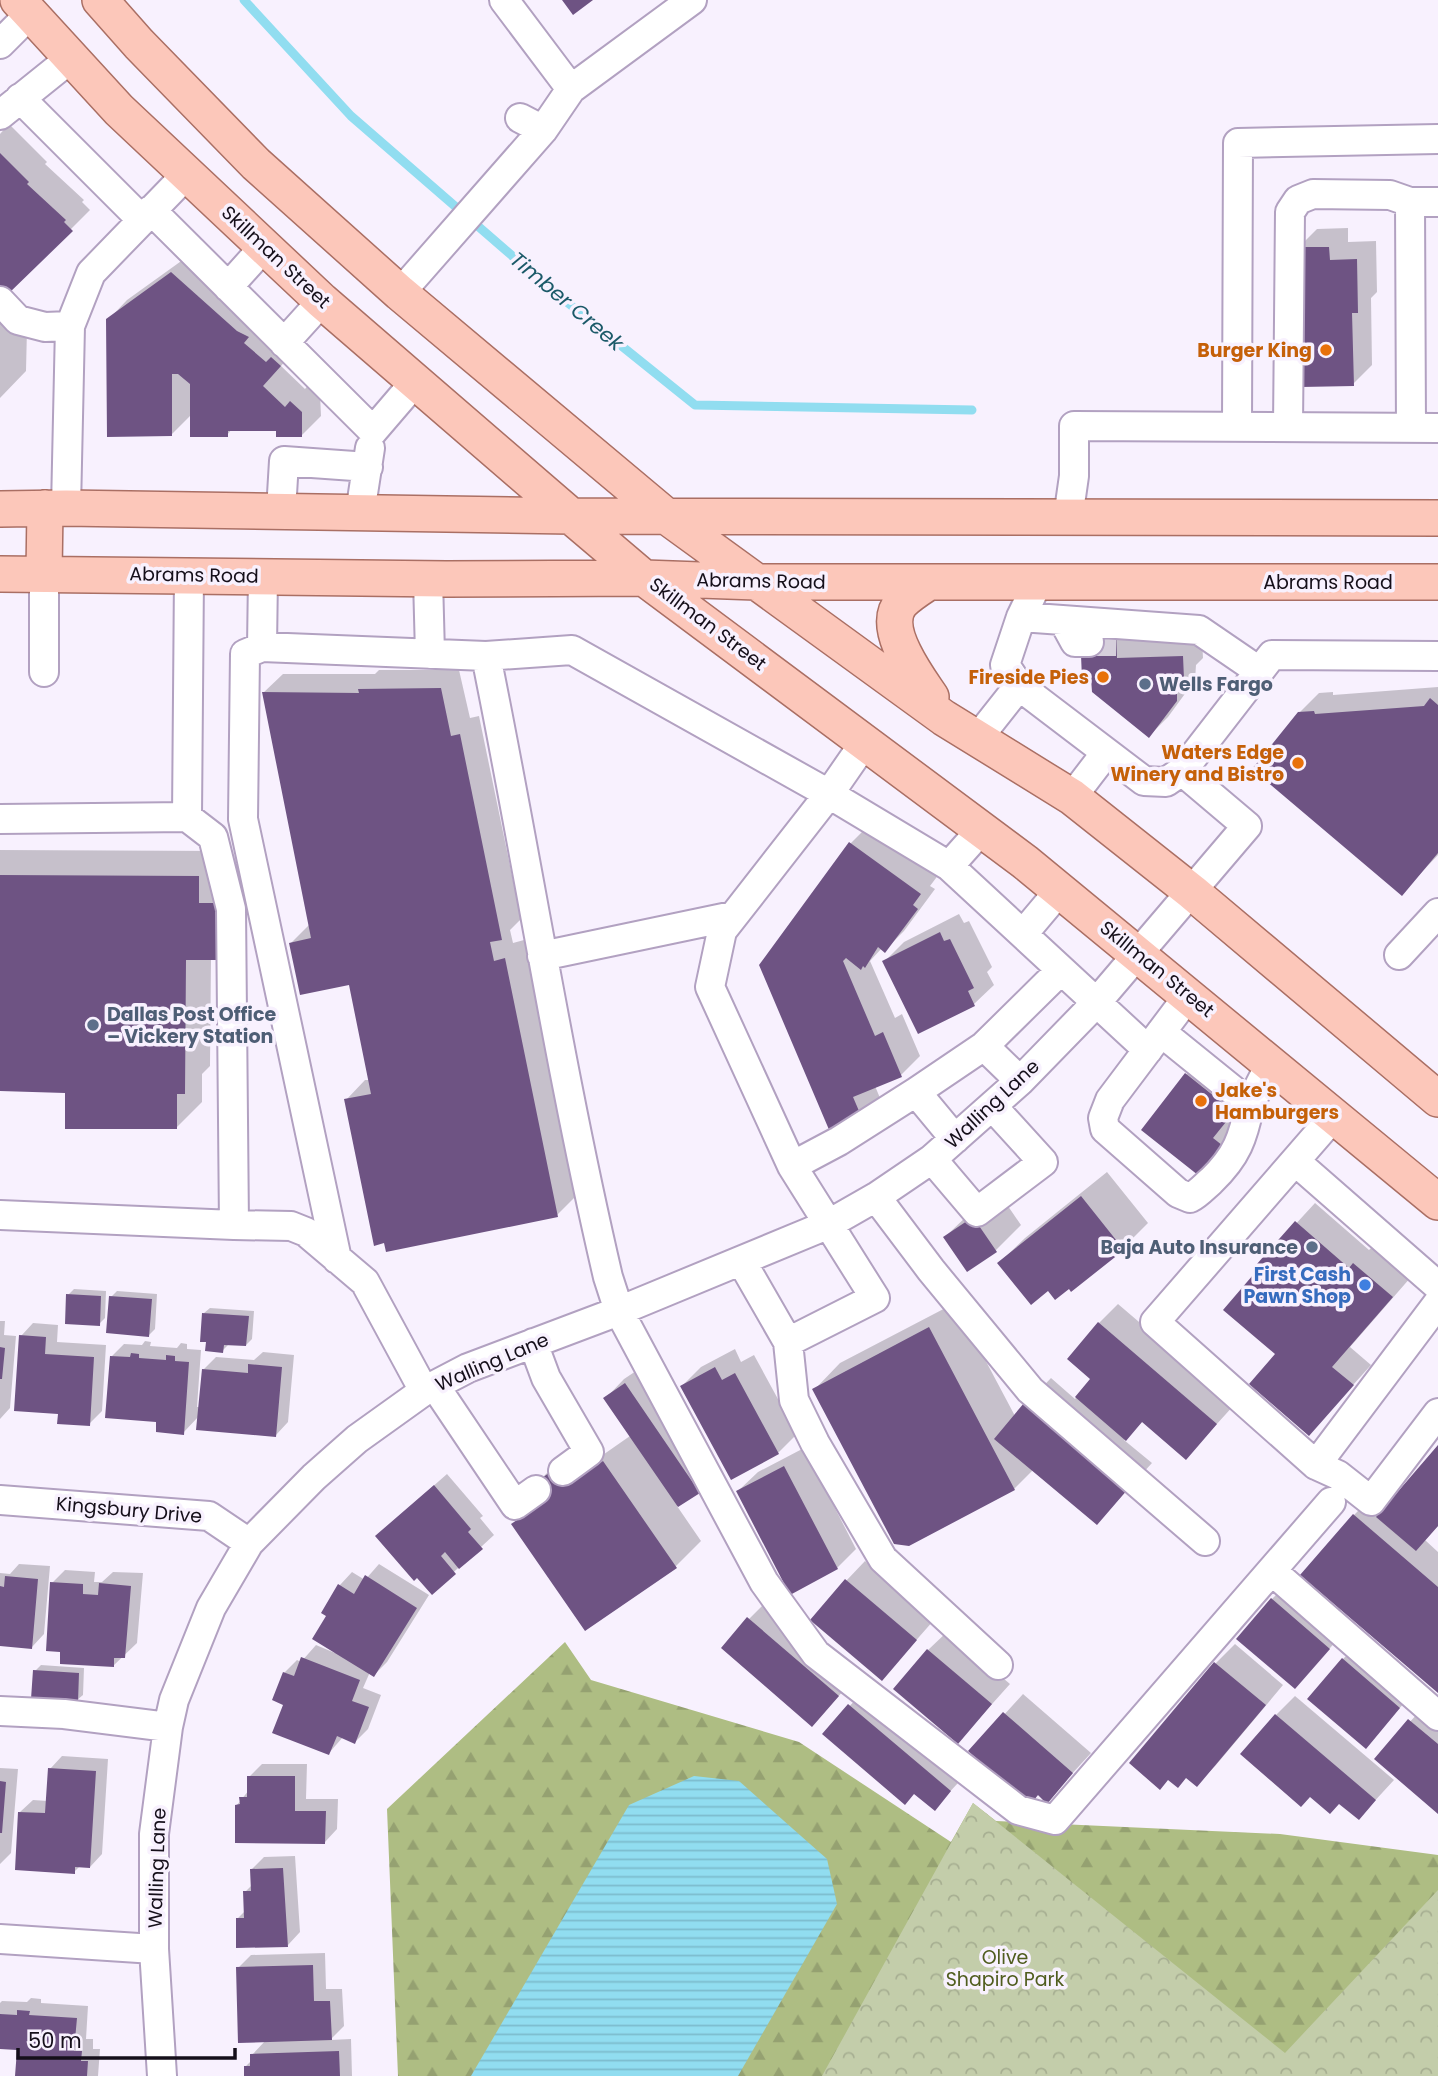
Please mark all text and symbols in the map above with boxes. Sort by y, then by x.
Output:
street label: Skillman Street [216,199,337,315]
water label: Timber Creek [504,245,631,358]
place label: Burger King [1197,337,1312,364]
marker: Burger King [1318,342,1334,358]
street label: Abrams Road [129,560,259,590]
street label: Abrams Road [696,566,826,596]
street label: Abrams Road [1263,569,1393,596]
street label: Skillman Street [644,571,772,677]
place label: Fireside Pies [969,664,1089,691]
marker: Fireside Pies [1095,669,1111,685]
place label: Wells Fargo [1159,671,1273,698]
marker: Wells Fargo [1137,676,1153,692]
place label: Waters Edge Winery and Bistro [1110,739,1284,788]
marker: Waters Edge Winery and Bistro [1290,755,1306,771]
street label: Skillman Street [1094,914,1220,1024]
place label: Dallas Post Office – Vickery Station [107,1001,276,1050]
marker: Dallas Post Office – Vickery Station [85,1017,101,1033]
street label: Walling Lane [939,1053,1045,1155]
place label: Jake's Hamburgers [1215,1077,1339,1126]
marker: Jake's Hamburgers [1193,1093,1209,1109]
place label: Baja Auto Insurance [1101,1234,1298,1261]
marker: Baja Auto Insurance [1304,1239,1320,1255]
place label: First Cash Pawn Shop [1243,1261,1351,1310]
marker: First Cash Pawn Shop [1357,1277,1373,1293]
street label: Walling Lane [431,1326,553,1398]
street label: Kingsbury Drive [55,1490,203,1530]
street label: Walling Lane [141,1807,173,1929]
park label: Olive Shapiro Park [946,1944,1065,1993]
scale bar [18,2016,234,2060]
text: 50 m [28,2026,82,2055]

